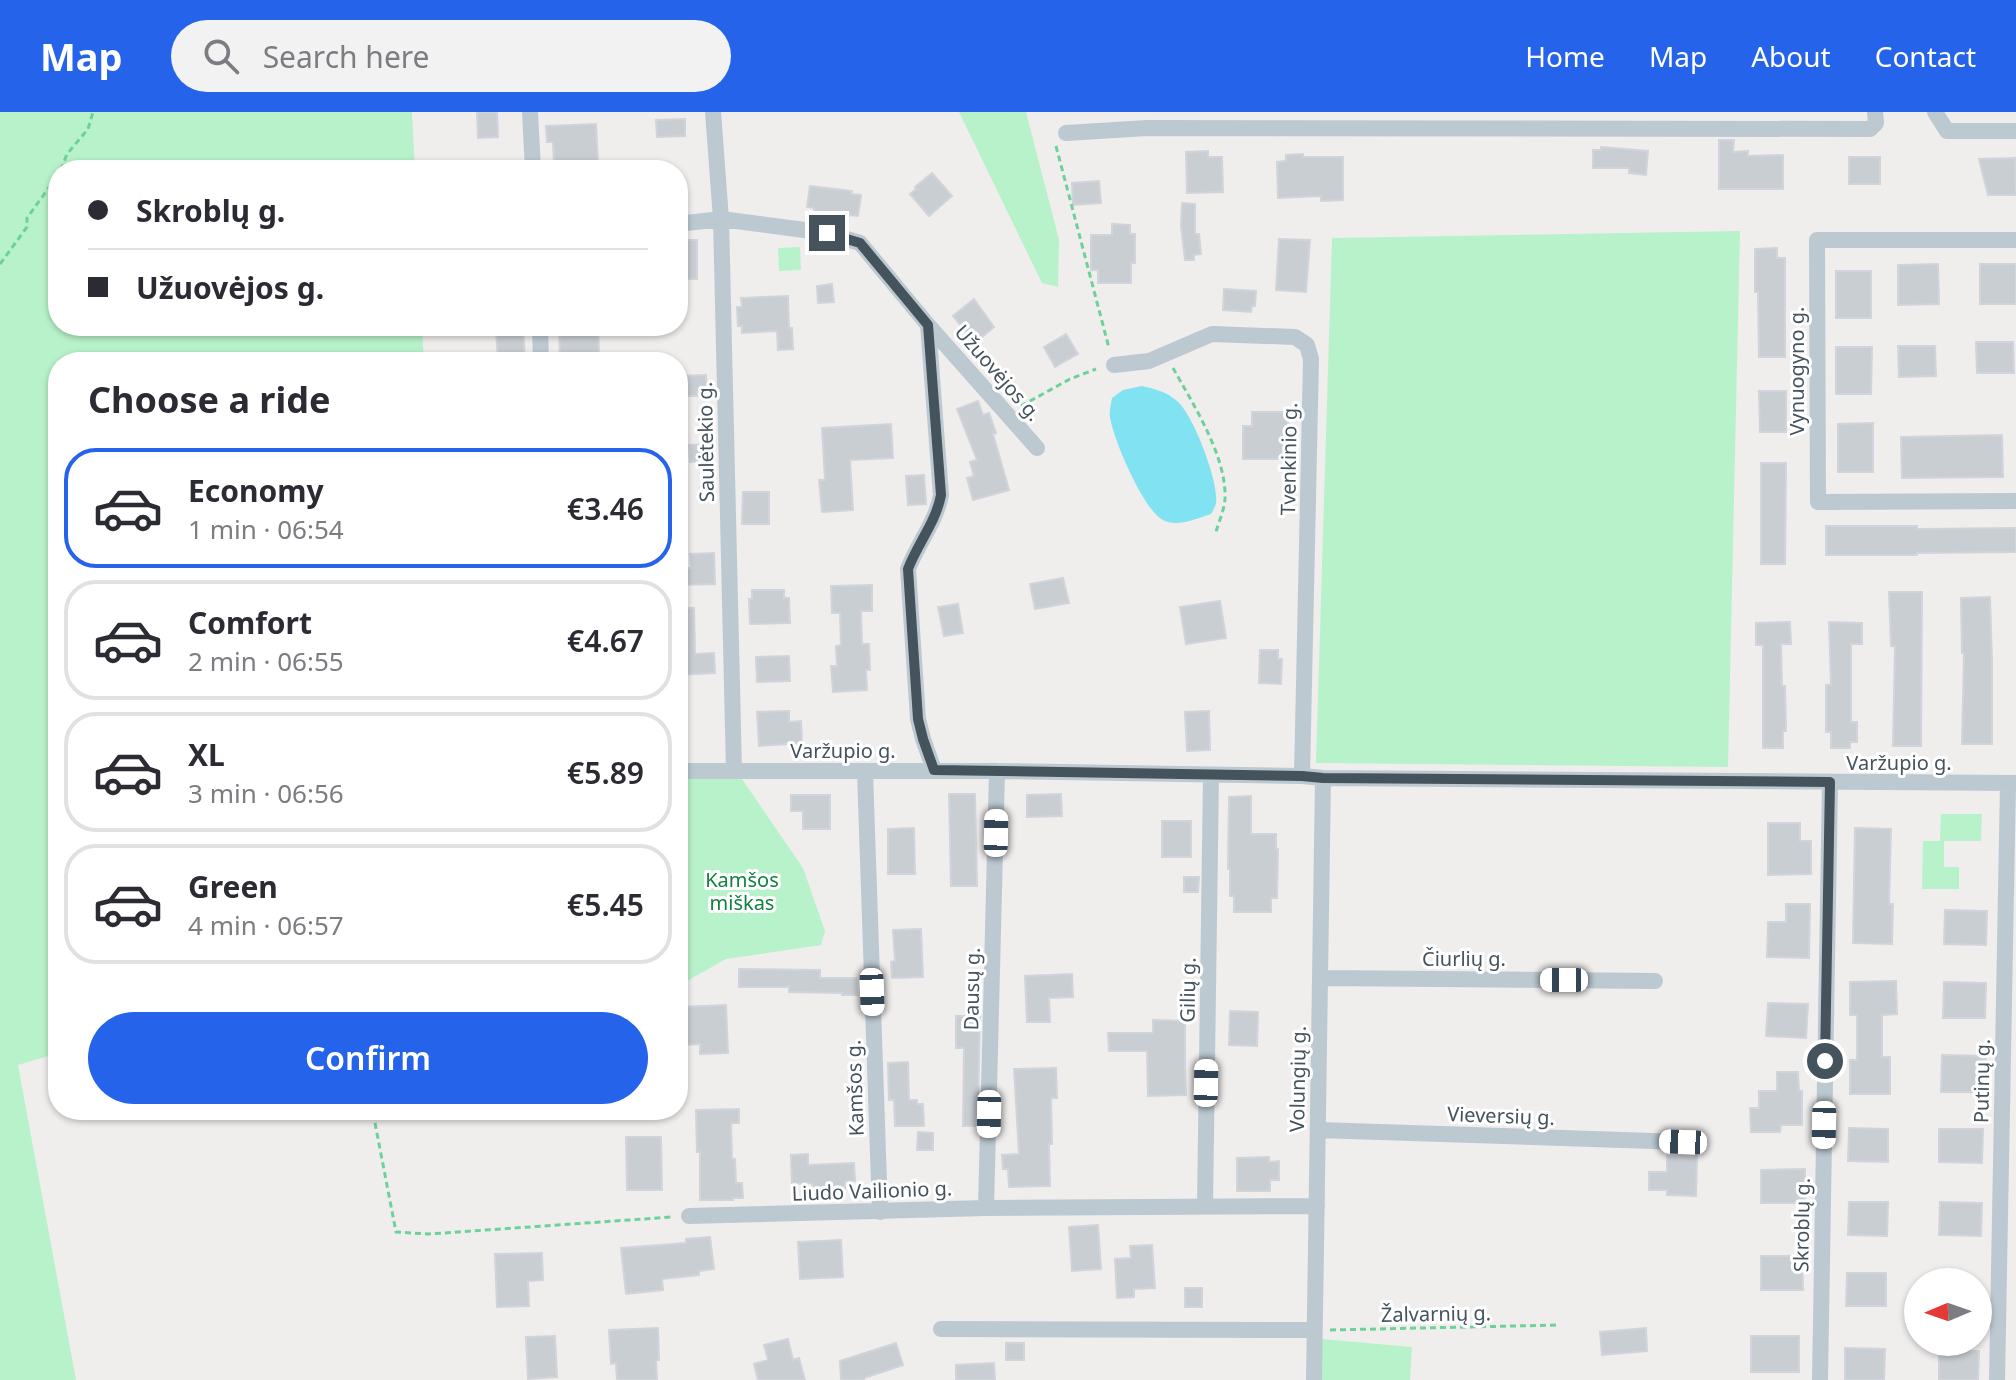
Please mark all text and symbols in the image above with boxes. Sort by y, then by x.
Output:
search box [171,20,731,92]
text: Map [40,30,123,82]
icon: search [199,34,243,78]
text: Search here [263,36,430,77]
text: Home [1525,37,1605,75]
text: Map [1649,37,1707,75]
text: About [1751,37,1831,75]
text: Contact [1875,37,1976,75]
text: Skroblų g. [136,190,285,231]
route end [809,215,845,251]
text: Užuovėjos g. [136,267,324,308]
street label: Vynuogyno g. [1783,307,1810,435]
street label: Užuovėjos g. [949,319,1048,427]
text: Choose a ride [88,375,330,424]
street label: Saulėtekio g. [691,382,720,502]
street label: Tvenkinio g. [1274,402,1303,516]
text: Economy [188,470,324,511]
icon: car [92,472,164,544]
text: €3.46 [567,488,644,529]
text: 1 min · 06:54 [188,511,344,547]
text: Comfort [188,602,312,643]
icon: car [92,604,164,676]
text: €4.67 [567,620,644,661]
text: 2 min · 06:55 [188,643,344,679]
text: XL [188,734,225,775]
icon: car [92,736,164,808]
street label: Varžupio g. [790,737,896,764]
street label: Varžupio g. [1846,749,1952,776]
text: €5.89 [567,752,644,793]
text: 3 min · 06:56 [188,775,344,811]
car [984,809,1008,857]
text: Green [188,866,278,907]
park label: Kamšos miškas [705,866,779,916]
icon: car [92,868,164,940]
text: €5.45 [567,884,644,925]
text: 4 min · 06:57 [188,907,344,943]
street label: Čiurlių g. [1422,945,1506,972]
street label: Dausų g. [957,947,986,1031]
street label: Gilių g. [1173,957,1202,1023]
car [859,968,885,1016]
car [1540,968,1588,992]
button: Confirm [88,1012,648,1104]
street label: Volungių g. [1283,1026,1312,1132]
street label: Kamšos g. [839,1039,870,1137]
street label: Putinų g. [1967,1039,1996,1123]
route start [1807,1043,1843,1079]
car [1194,1059,1218,1107]
car [977,1090,1001,1138]
street label: Vieversių g. [1447,1100,1555,1131]
car [1812,1101,1836,1149]
car [1659,1129,1707,1155]
street label: Liudo Vailionio g. [791,1174,953,1207]
street label: Skroblų g. [1787,1178,1816,1272]
north arrow [1904,1268,1992,1356]
map controls [1904,1268,1992,1356]
street label: Žalvarnių g. [1381,1299,1491,1328]

